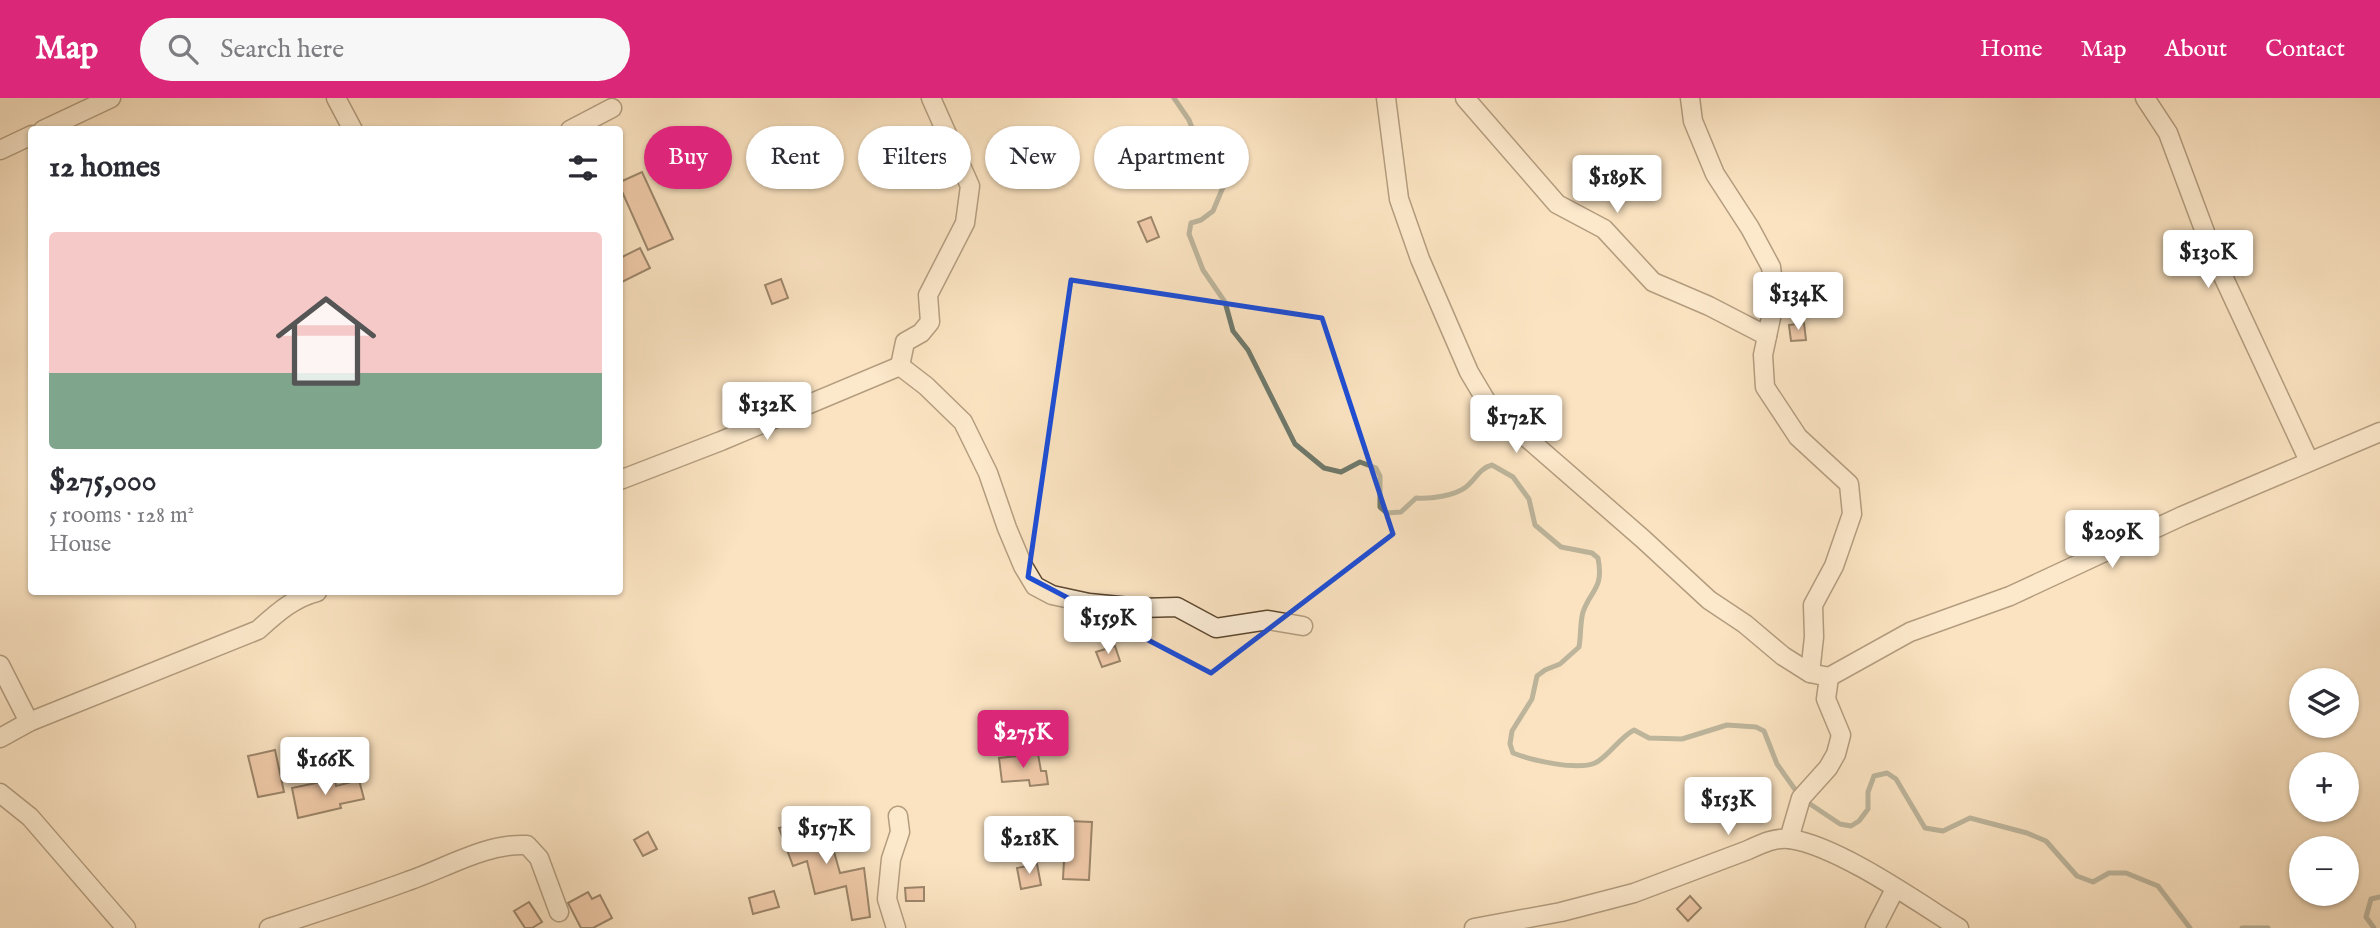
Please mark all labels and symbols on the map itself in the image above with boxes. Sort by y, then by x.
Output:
pin: $189K [1568,156,1666,215]
pin: $130K [2159,230,2257,290]
pin: $134K [1749,272,1847,332]
pin: $132K [718,382,816,442]
pin: $172K [1467,396,1565,455]
pin: $209K [2063,510,2161,570]
pin: $159K [1059,596,1157,656]
pin: $275K [974,710,1072,770]
pin: $166K [276,738,374,797]
pin: $153K [1679,778,1777,837]
pin: $157K [777,806,875,866]
pin: $218K [980,816,1078,876]

